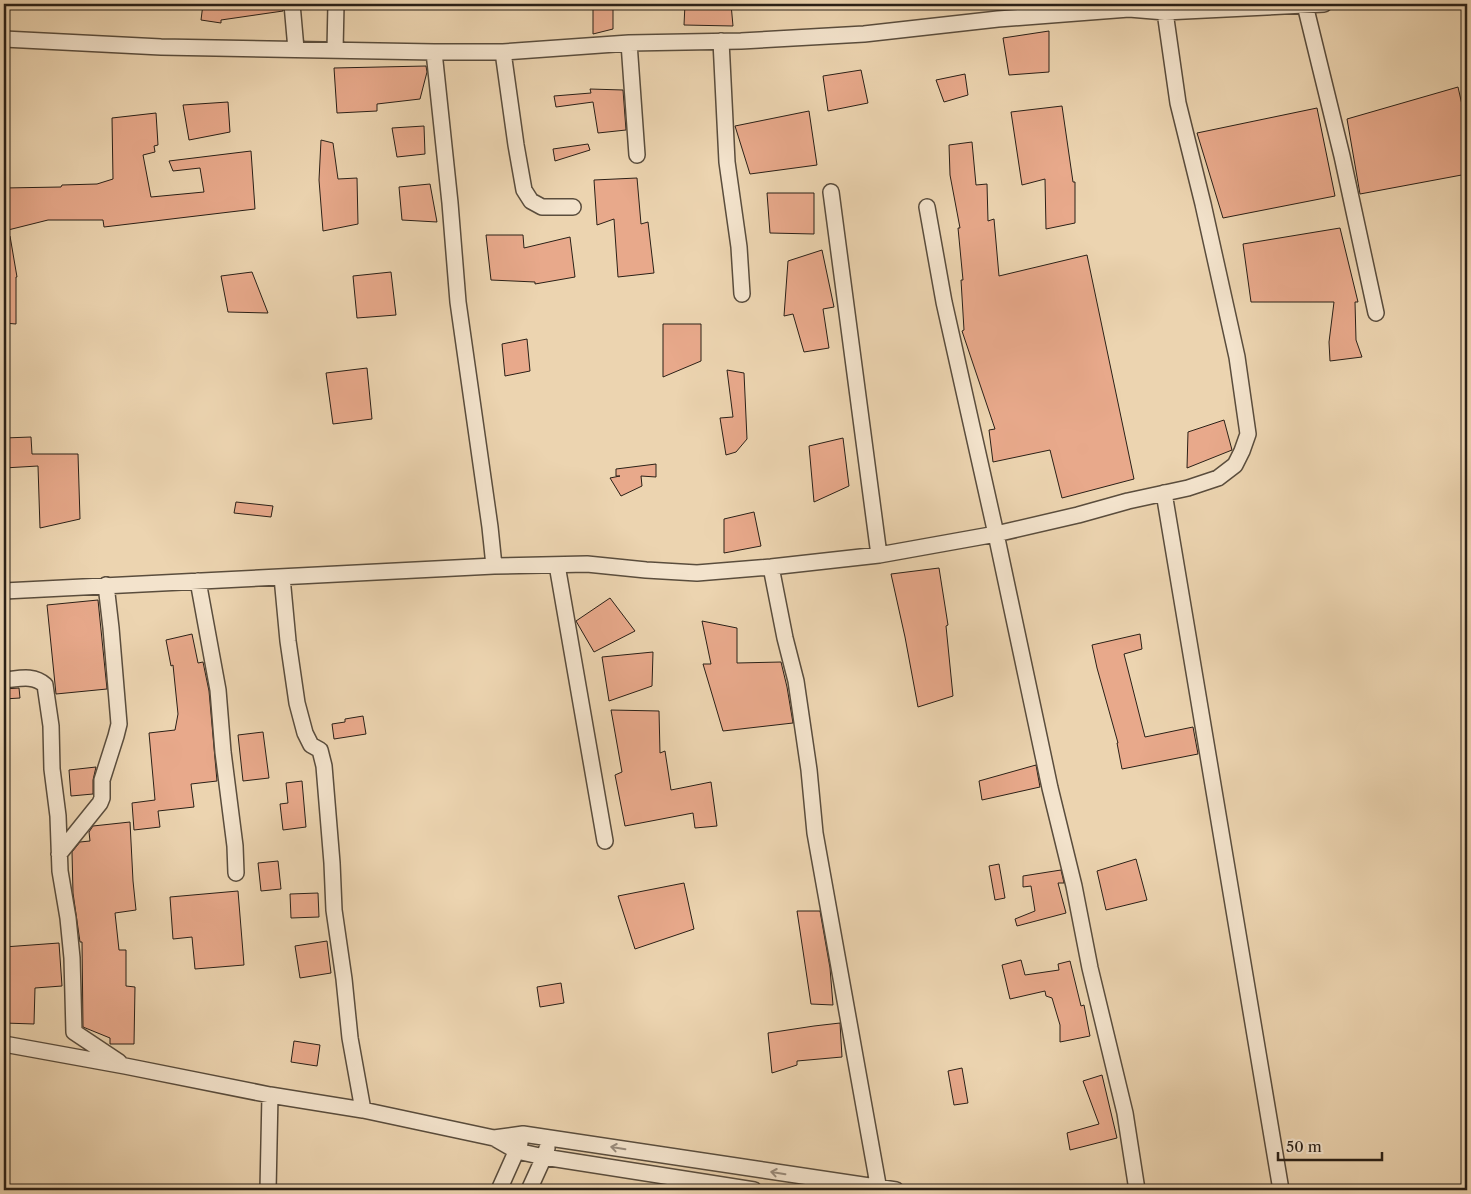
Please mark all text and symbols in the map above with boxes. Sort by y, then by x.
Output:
scale bar [1278,1129,1382,1161]
text: 50 m [1286,1137,1322,1156]
one-way arrow [610,1143,626,1153]
one-way arrow [771,1167,787,1177]

